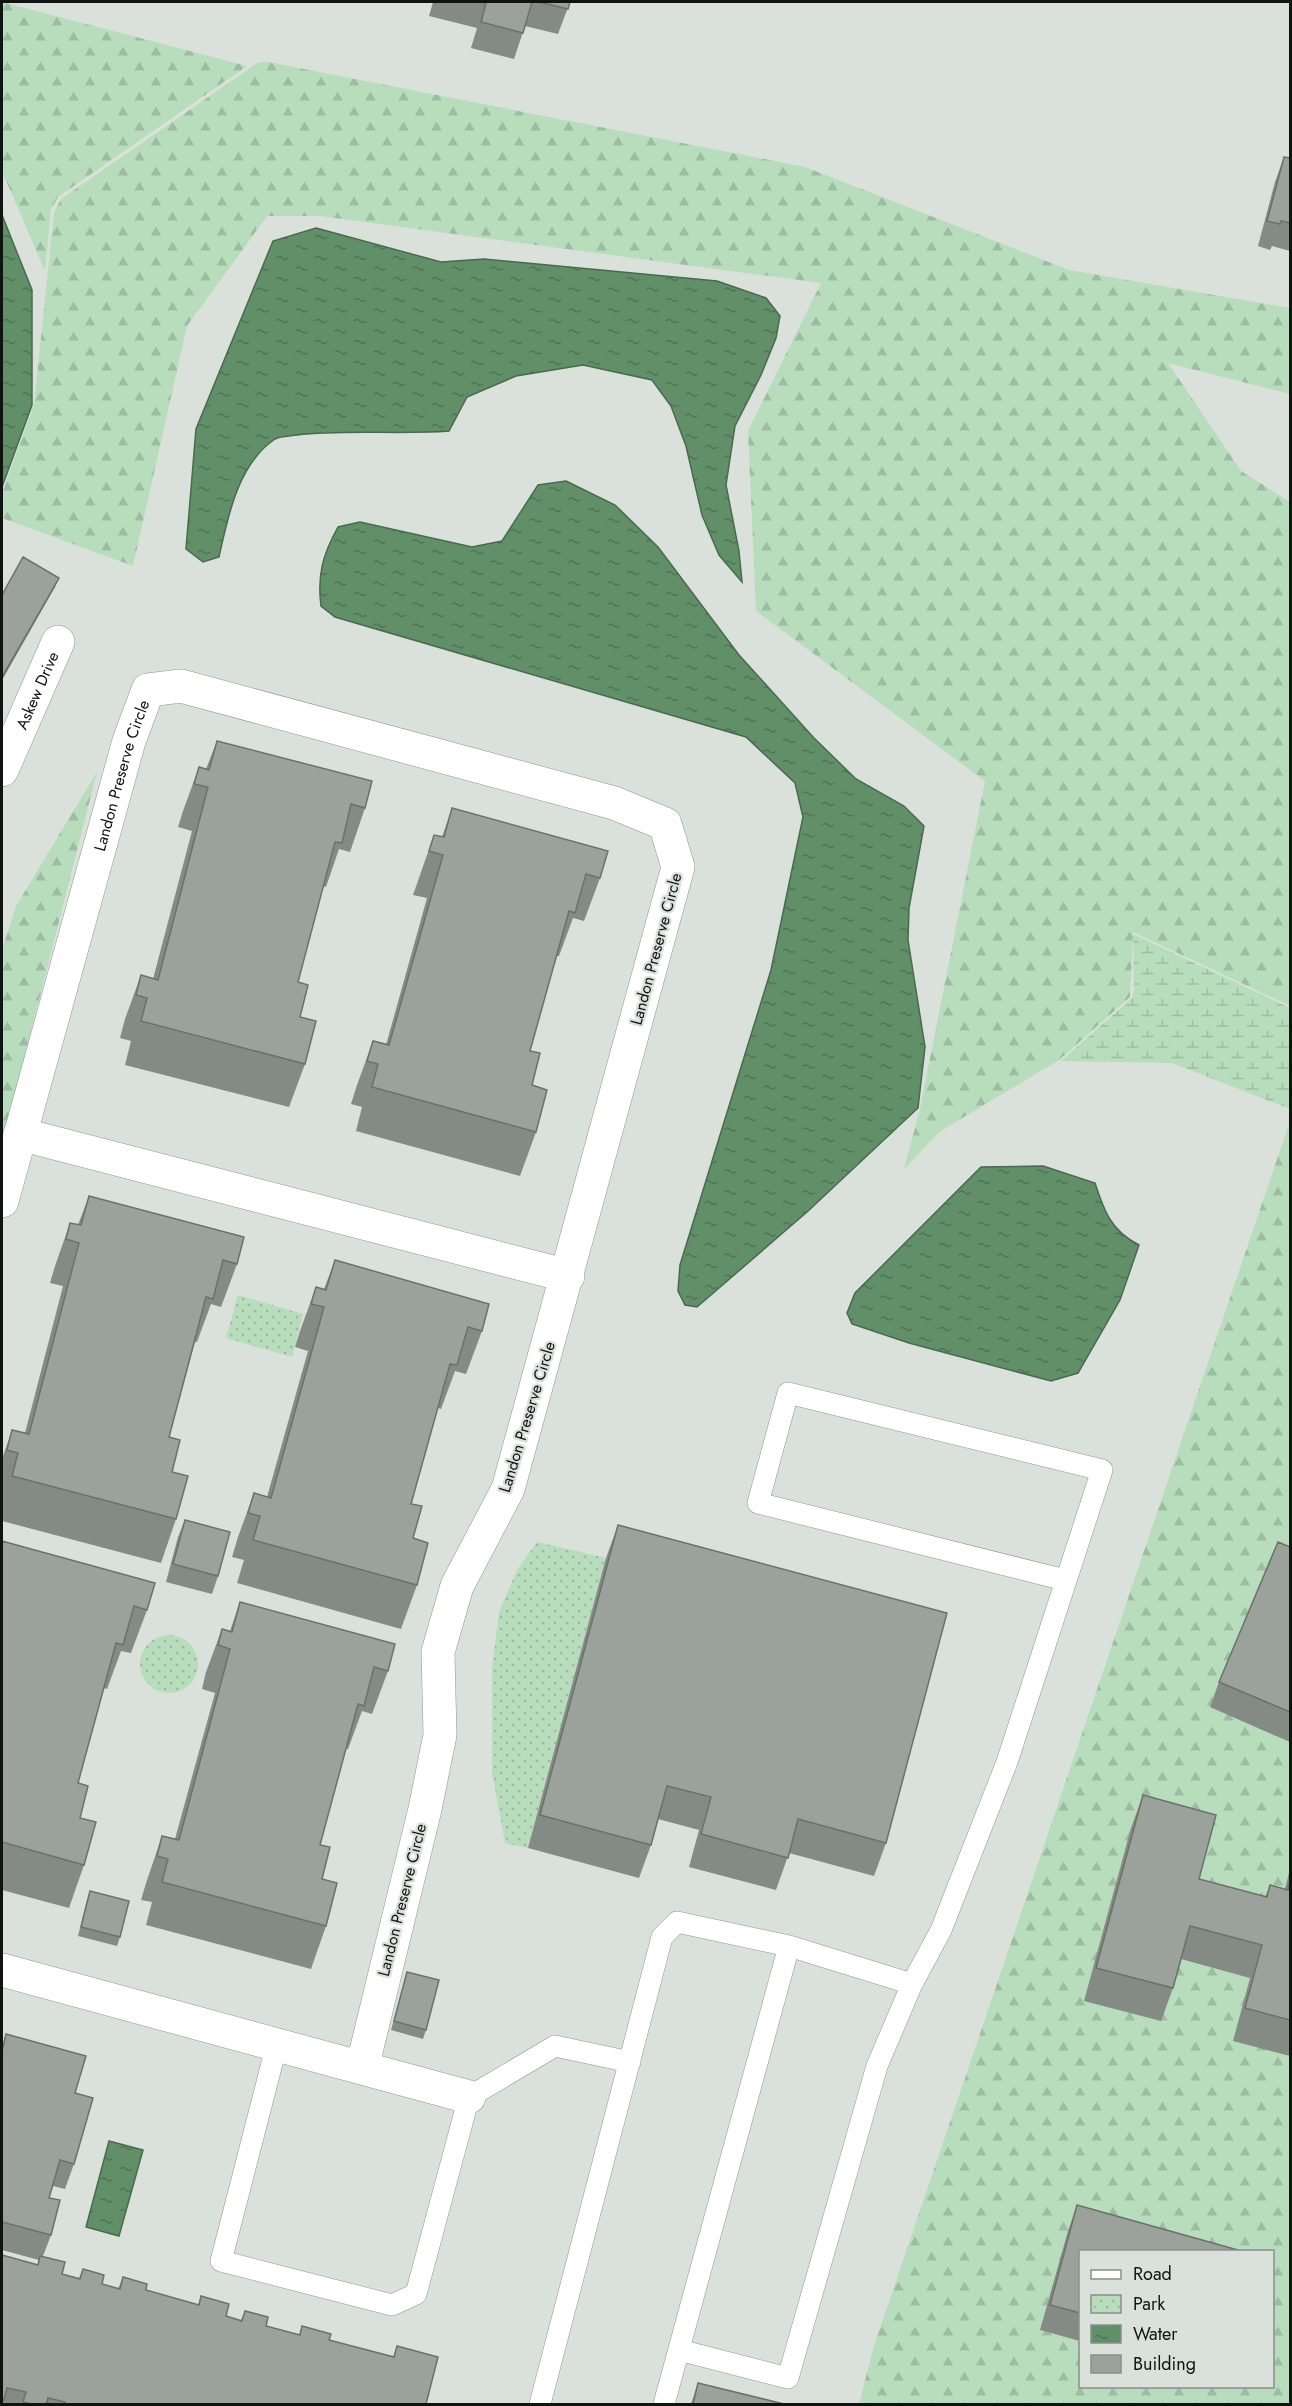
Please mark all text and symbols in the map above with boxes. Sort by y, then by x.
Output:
street label: Askew Drive [10,648,64,733]
street label: Landon Preserve Circle [88,696,155,854]
street label: Landon Preserve Circle [625,870,687,1028]
street label: Landon Preserve Circle [493,1339,561,1495]
street label: Landon Preserve Circle [372,1821,432,1979]
legend [1079,2250,1274,2388]
text: Road [1133,2261,1172,2287]
text: Park [1133,2291,1165,2317]
text: Water [1133,2321,1178,2347]
text: Building [1133,2351,1196,2377]

